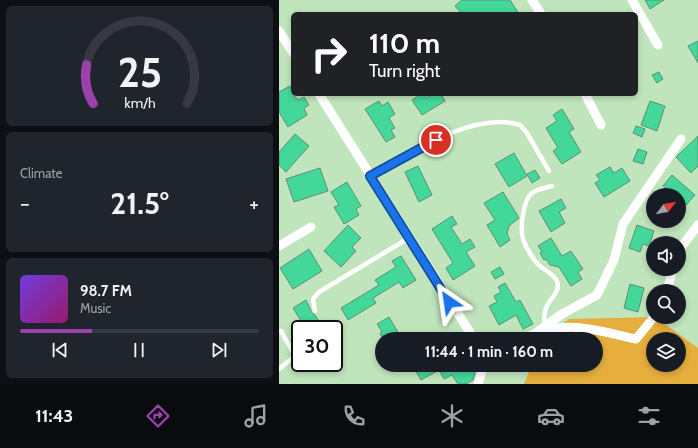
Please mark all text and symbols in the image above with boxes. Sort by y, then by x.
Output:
text: 110 m [369,26,440,60]
icon: right [303,28,355,80]
text: 25 [117,47,162,97]
text: Turn right [369,60,440,82]
text: km/h [124,94,155,112]
pin [419,123,453,157]
icon: arrive [425,129,447,151]
text: Climate [20,165,62,181]
text: 21.5° [110,185,169,222]
north arrow [646,188,686,228]
map controls [646,188,686,372]
text: − [20,190,30,217]
text: + [249,190,259,217]
button: sound [646,236,686,276]
position arrow [428,281,470,323]
text: 98.7 FM [80,282,132,300]
button: search [646,284,686,324]
text: Music [80,300,111,316]
speed limit sign: 30 [291,320,343,372]
button: layers [646,332,686,372]
icon: previous [49,339,71,361]
icon: pause [128,339,150,361]
icon: next [208,339,230,361]
text: 11:44 · 1 min · 160 m [425,343,553,361]
icon: directions [144,402,172,430]
icon: music [242,402,270,430]
icon: phone [340,402,368,430]
icon: climate [438,402,466,430]
icon: car [537,402,565,430]
icon: filters [635,402,663,430]
text: 11:43 [35,405,73,427]

